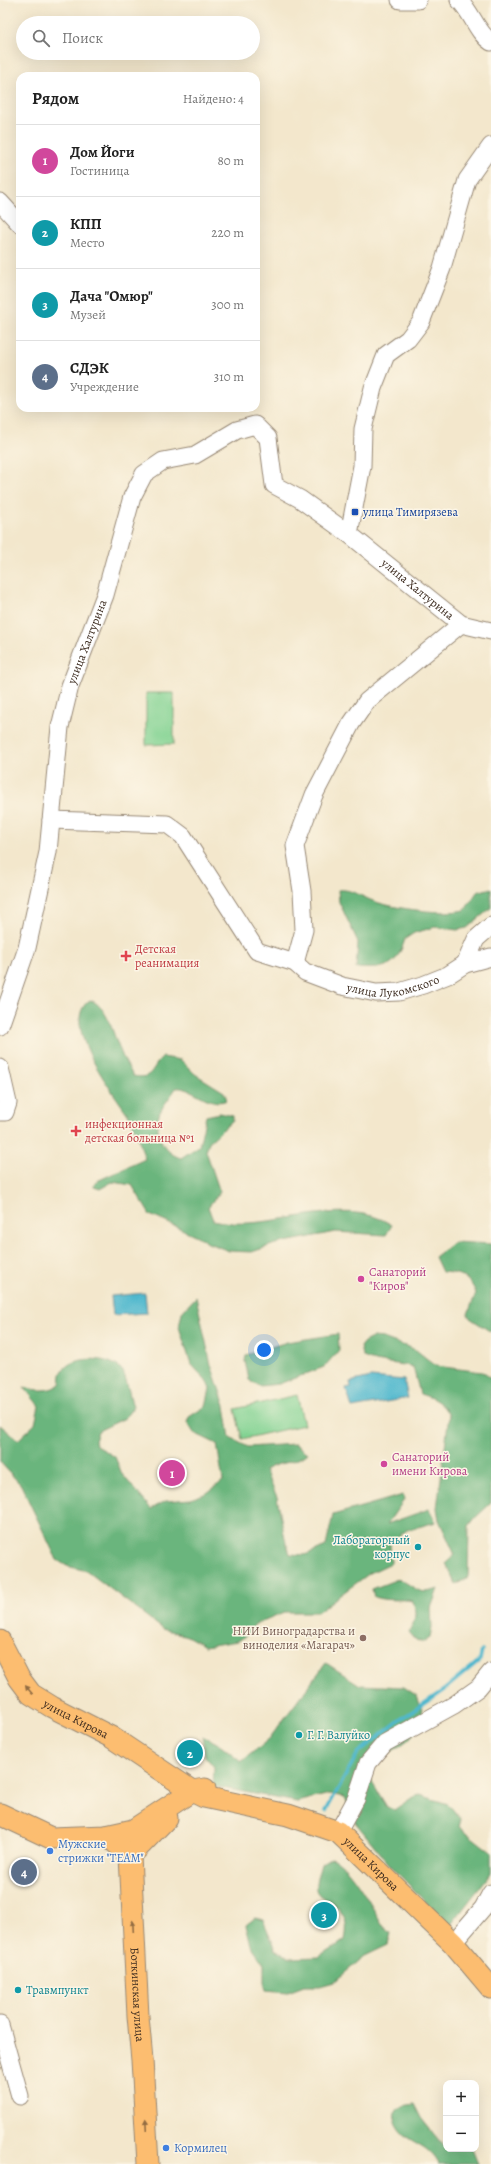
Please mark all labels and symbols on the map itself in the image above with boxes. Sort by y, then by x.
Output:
place label: улица Тимирязева [362,504,458,520]
marker: улица Тимирязева [350,507,360,517]
street label: улица Халтурина [377,554,458,624]
street label: улица Халтурина [63,597,111,687]
place label: Детская реанимация [135,941,200,971]
marker: Детская реанимация [120,950,132,962]
street label: улица Лукомского [344,971,442,1001]
place label: инфекционная детская больница №1 [84,1116,194,1146]
marker: инфекционная детская больница №1 [70,1125,82,1137]
place label: Санаторий "Киров" [369,1264,426,1294]
marker: Санаторий "Киров" [356,1274,366,1284]
your location [254,1340,274,1360]
place label: Санаторий имени Кирова [392,1449,468,1479]
pin: 1 [159,1458,185,1488]
marker: Санаторий имени Кирова [379,1459,389,1469]
place label: Лабораторный корпус [333,1532,410,1562]
marker: Лабораторный корпус [413,1542,423,1552]
place label: НИИ Виноградарства и виноделия «Магарач» [233,1623,355,1653]
marker: НИИ Виноградарства и виноделия «Магарач» [358,1633,368,1643]
one-way arrow [24,1685,33,1695]
street label: улица Кирова [39,1695,112,1743]
place label: Г. Г. Валуйко [307,1727,370,1743]
marker: Г. Г. Валуйко [294,1730,304,1740]
pin: 2 [177,1738,203,1768]
street label: улица Кирова [339,1833,403,1895]
place label: Мужские стрижки "TEAM" [58,1836,144,1866]
marker: Мужские стрижки "TEAM" [45,1846,55,1856]
pin: 4 [11,1857,37,1887]
pin: 3 [311,1900,337,1930]
one-way arrow [130,1920,137,1932]
street label: Боткинская улица [127,1947,148,2043]
place label: Травмпункт [26,1982,89,1998]
marker: Травмпункт [13,1985,23,1995]
one-way arrow [143,2119,150,2131]
place label: Кормилец [174,2140,227,2156]
marker: Кормилец [161,2143,171,2153]

